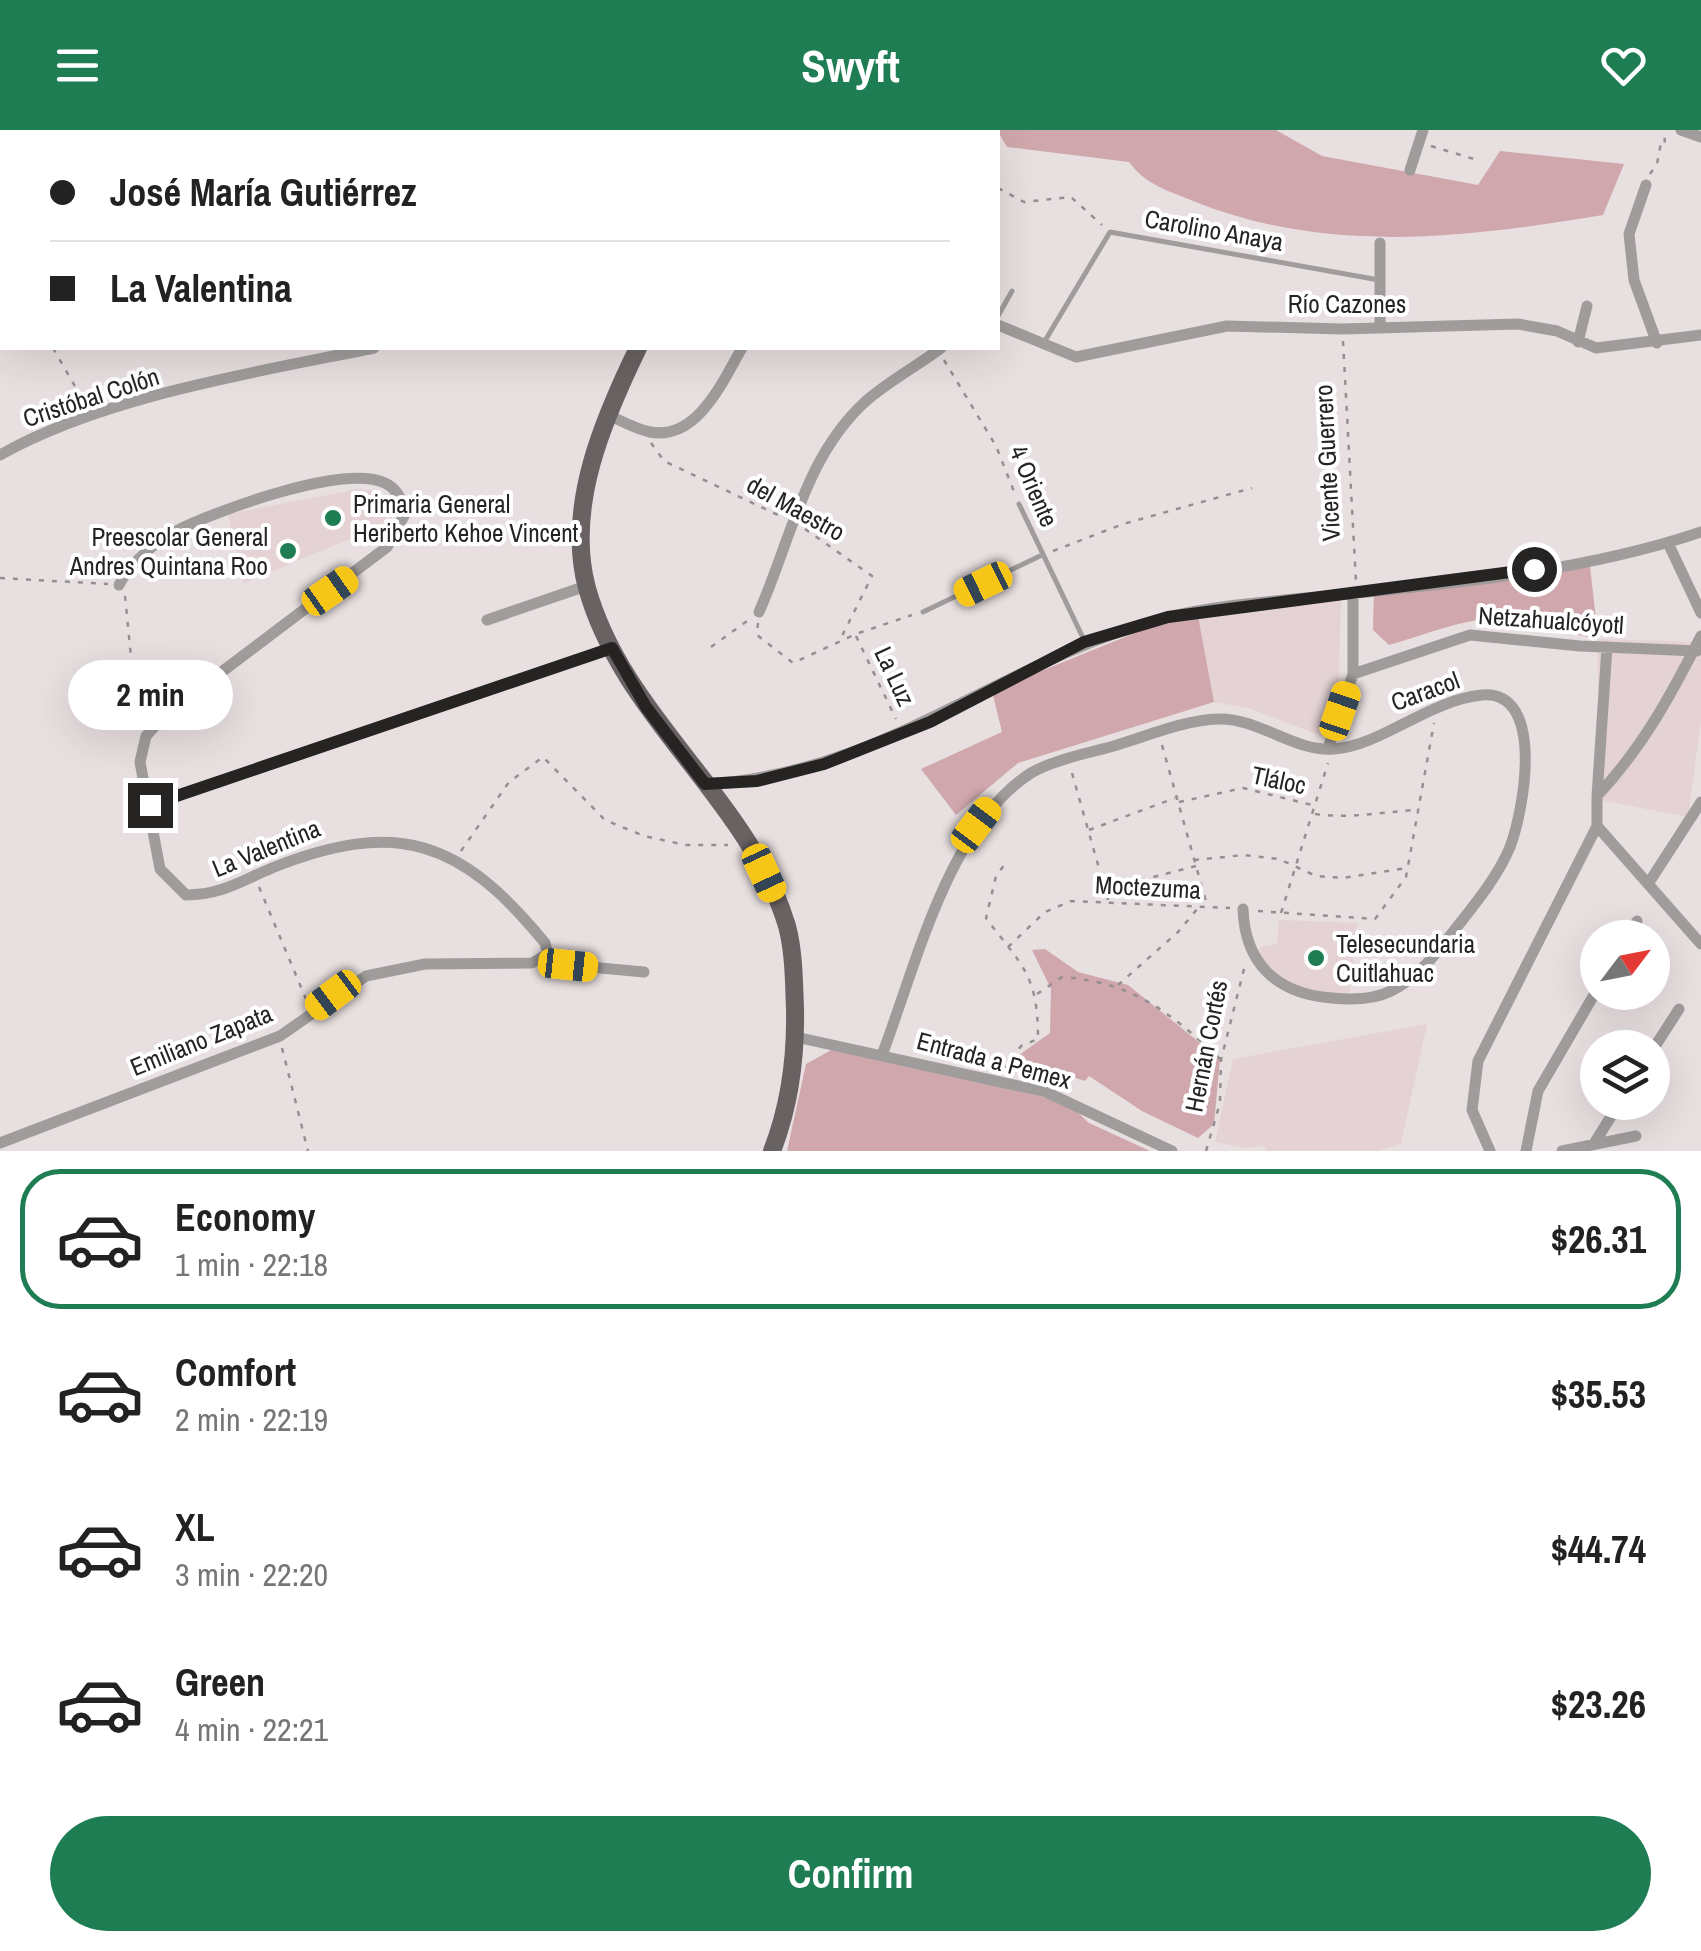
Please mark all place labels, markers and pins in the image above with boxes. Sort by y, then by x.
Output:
place label: Primaria General Heriberto Kehoe Vincent [353,487,579,550]
marker: Primaria General Heriberto Kehoe Vincent [322,507,344,529]
place label: Preescolar General Andres Quintana Roo [69,520,268,583]
marker: Preescolar General Andres Quintana Roo [277,540,299,562]
place label: Telesecundaria Cuitlahuac [1336,927,1476,990]
marker: Telesecundaria Cuitlahuac [1305,947,1327,969]

